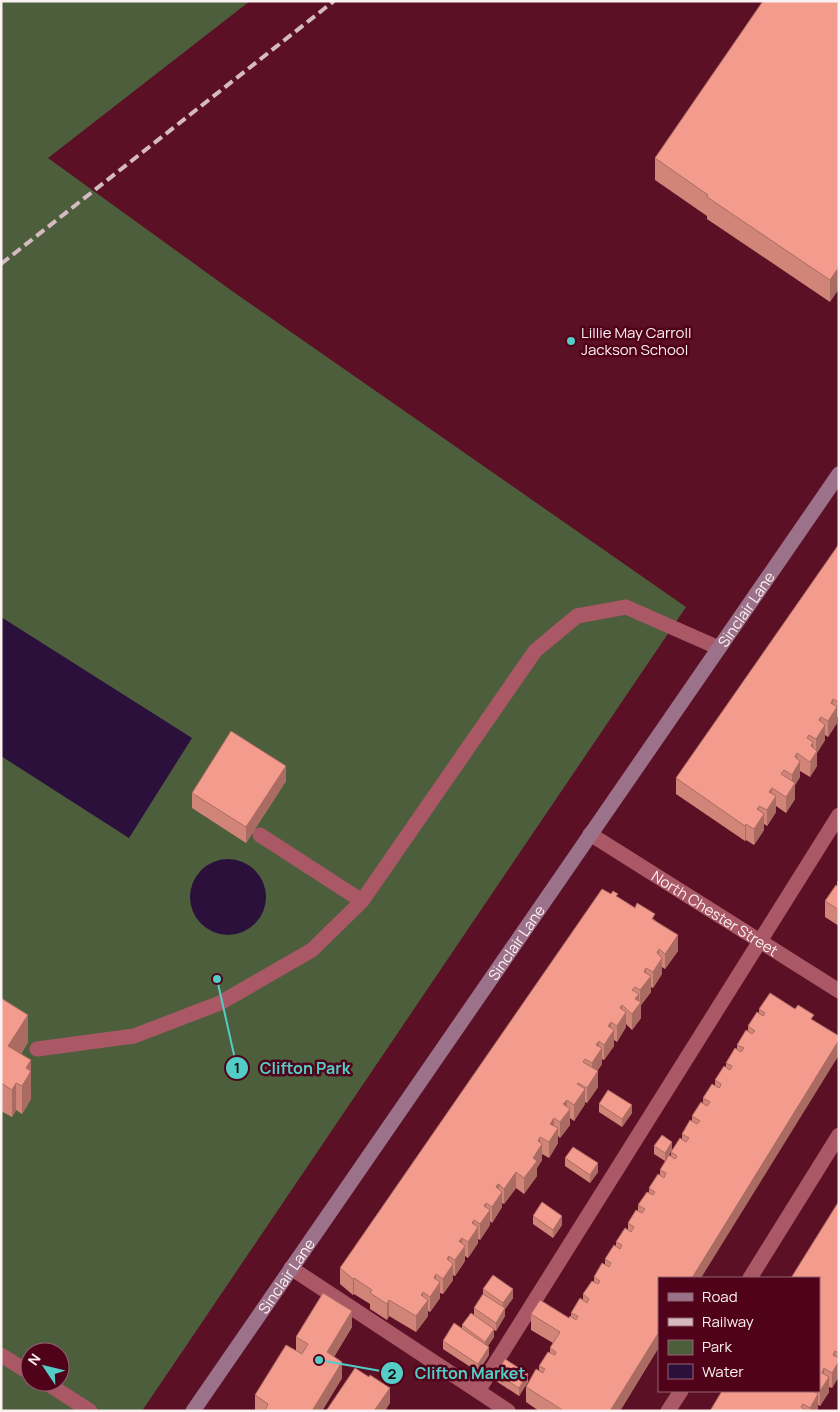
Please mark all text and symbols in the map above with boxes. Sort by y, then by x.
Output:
place label: Lillie May Carroll Jackson School [581,322,691,360]
marker: Lillie May Carroll Jackson School [565,335,577,347]
street label: Sinclair Lane [712,567,779,651]
street label: North Chester Street [648,865,782,961]
street label: Sinclair Lane [483,901,549,984]
callout: Clifton Park [225,1053,361,1084]
text: 1 [234,1057,240,1078]
text: Clifton Park [260,1057,351,1079]
street label: Sinclair Lane [253,1234,320,1318]
legend [658,1277,820,1392]
text: Road [702,1286,738,1307]
text: Railway [702,1311,754,1332]
text: Park [702,1336,732,1357]
north arrow [20,1342,70,1392]
text: N [23,1350,45,1369]
callout: Clifton Market [380,1358,536,1389]
text: Water [702,1361,744,1382]
text: Clifton Market [415,1362,525,1384]
text: 2 [388,1363,397,1384]

